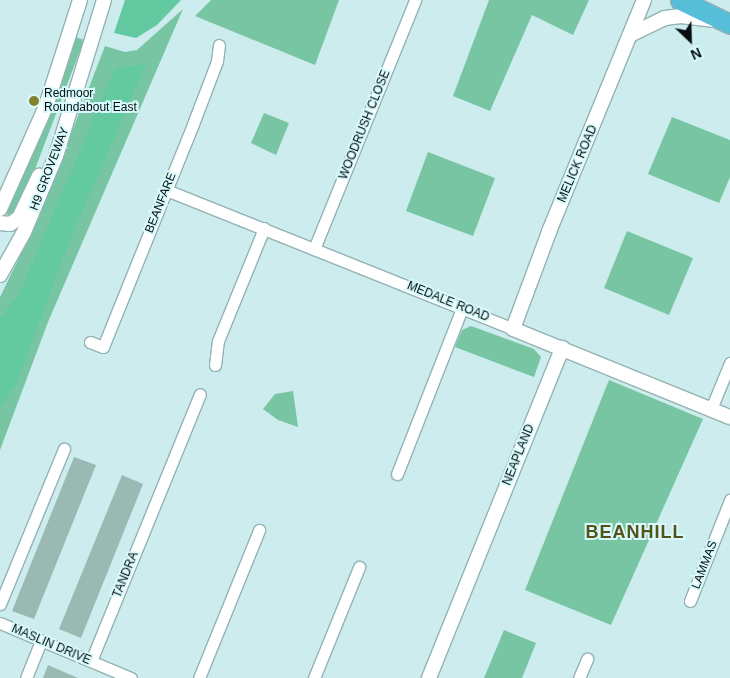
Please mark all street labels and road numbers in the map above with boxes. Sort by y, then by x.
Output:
street label: WOODRUSH CLOSE [336,68,394,182]
street label: MELICK ROAD [555,123,601,205]
street label: H9 GROVEWAY [28,125,72,213]
street label: BEANFARE [142,171,180,235]
street label: MEDALE ROAD [405,279,491,325]
street label: NEAPLAND [500,422,538,488]
street label: LAMMAS [689,539,721,591]
street label: TANDRA [110,550,142,600]
street label: MASLIN DRIVE [9,622,93,668]

